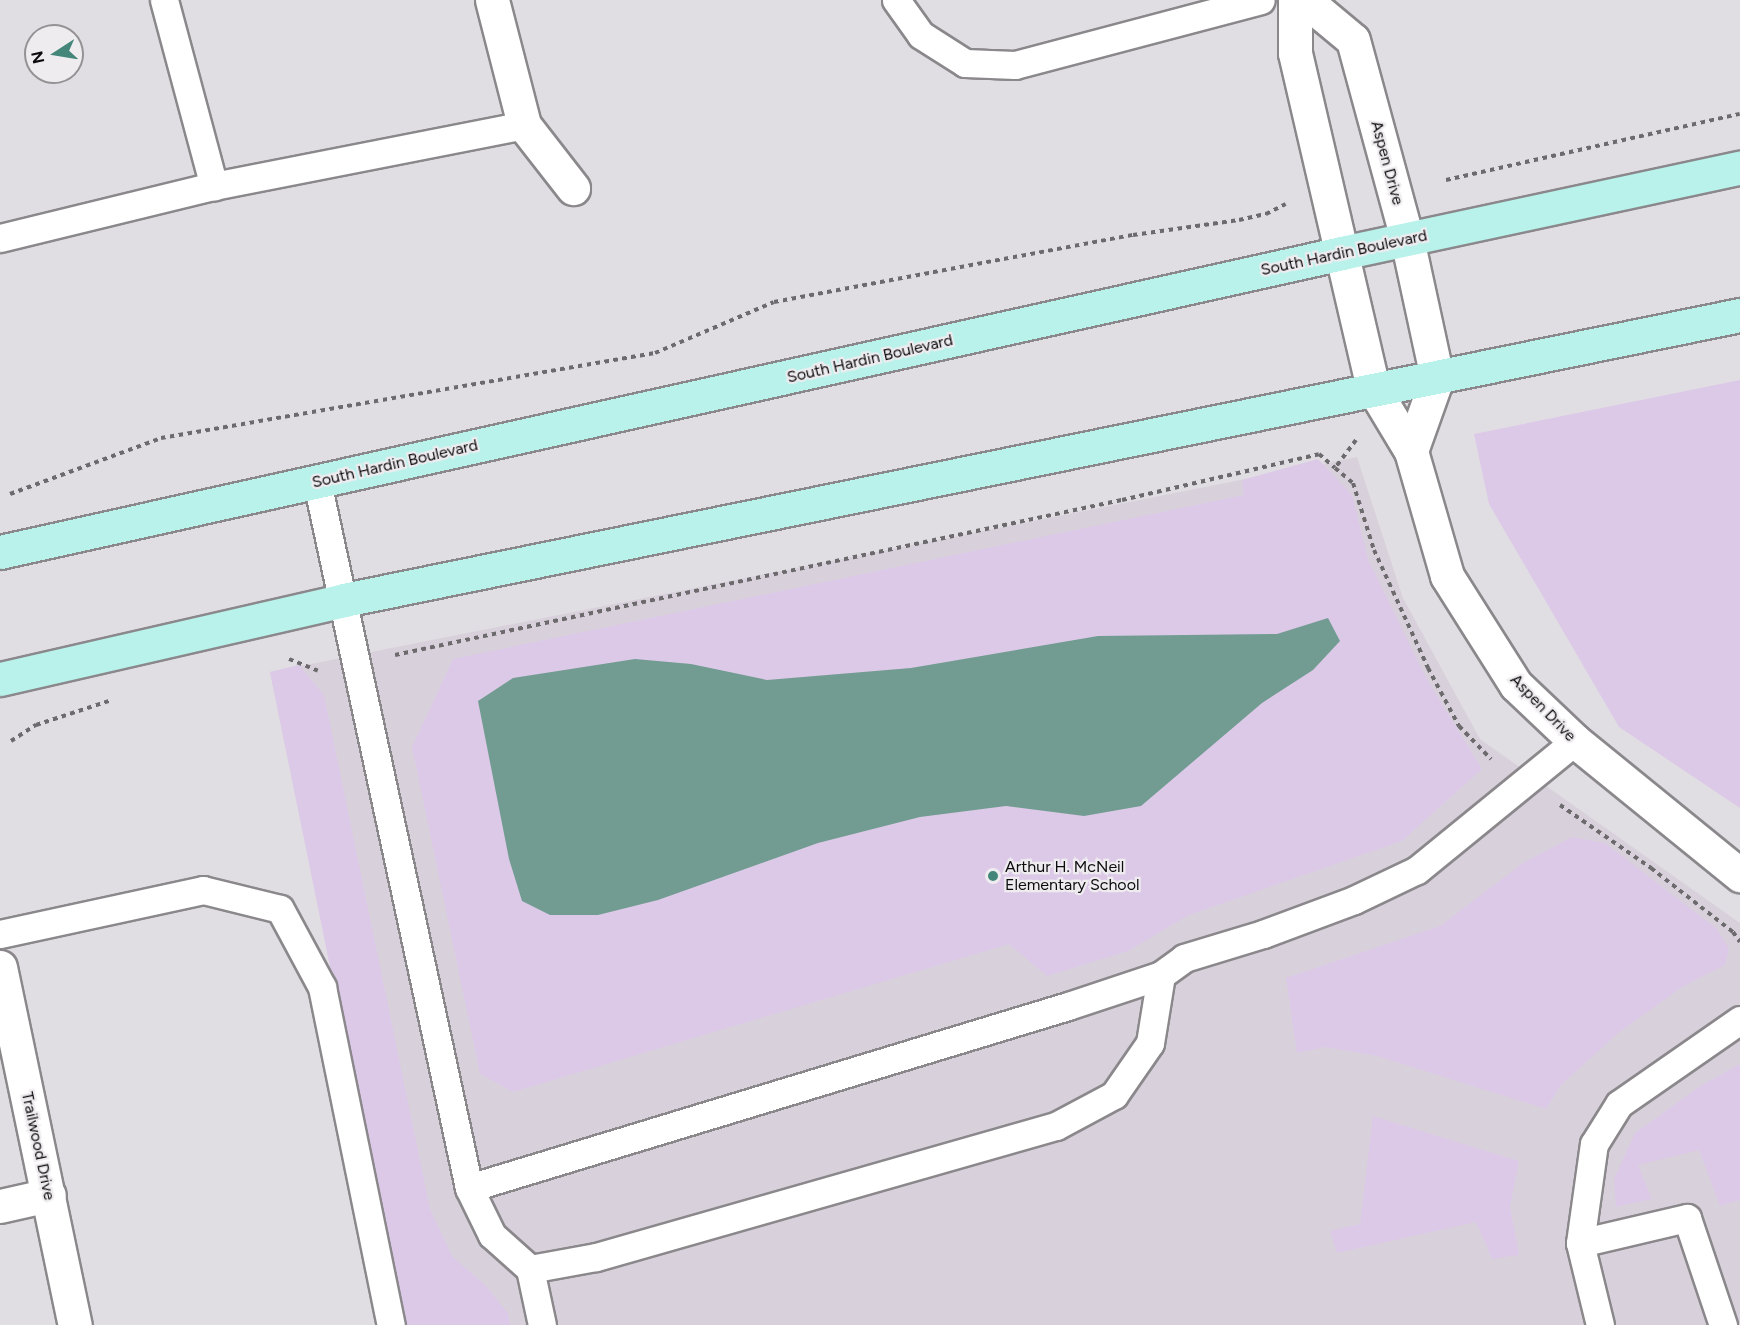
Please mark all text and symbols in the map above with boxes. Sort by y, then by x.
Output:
north arrow [24,24,84,84]
text: N [27,49,48,65]
street label: Aspen Drive [1367,119,1407,207]
street label: South Hardin Boulevard [1259,226,1429,280]
street label: South Hardin Boulevard [785,331,955,387]
street label: South Hardin Boulevard [310,436,480,492]
street label: Aspen Drive [1506,670,1580,746]
place label: Arthur H. McNeil Elementary School [1005,857,1139,895]
marker: Arthur H. McNeil Elementary School [986,869,1000,883]
street label: Trailwood Drive [17,1090,59,1202]

